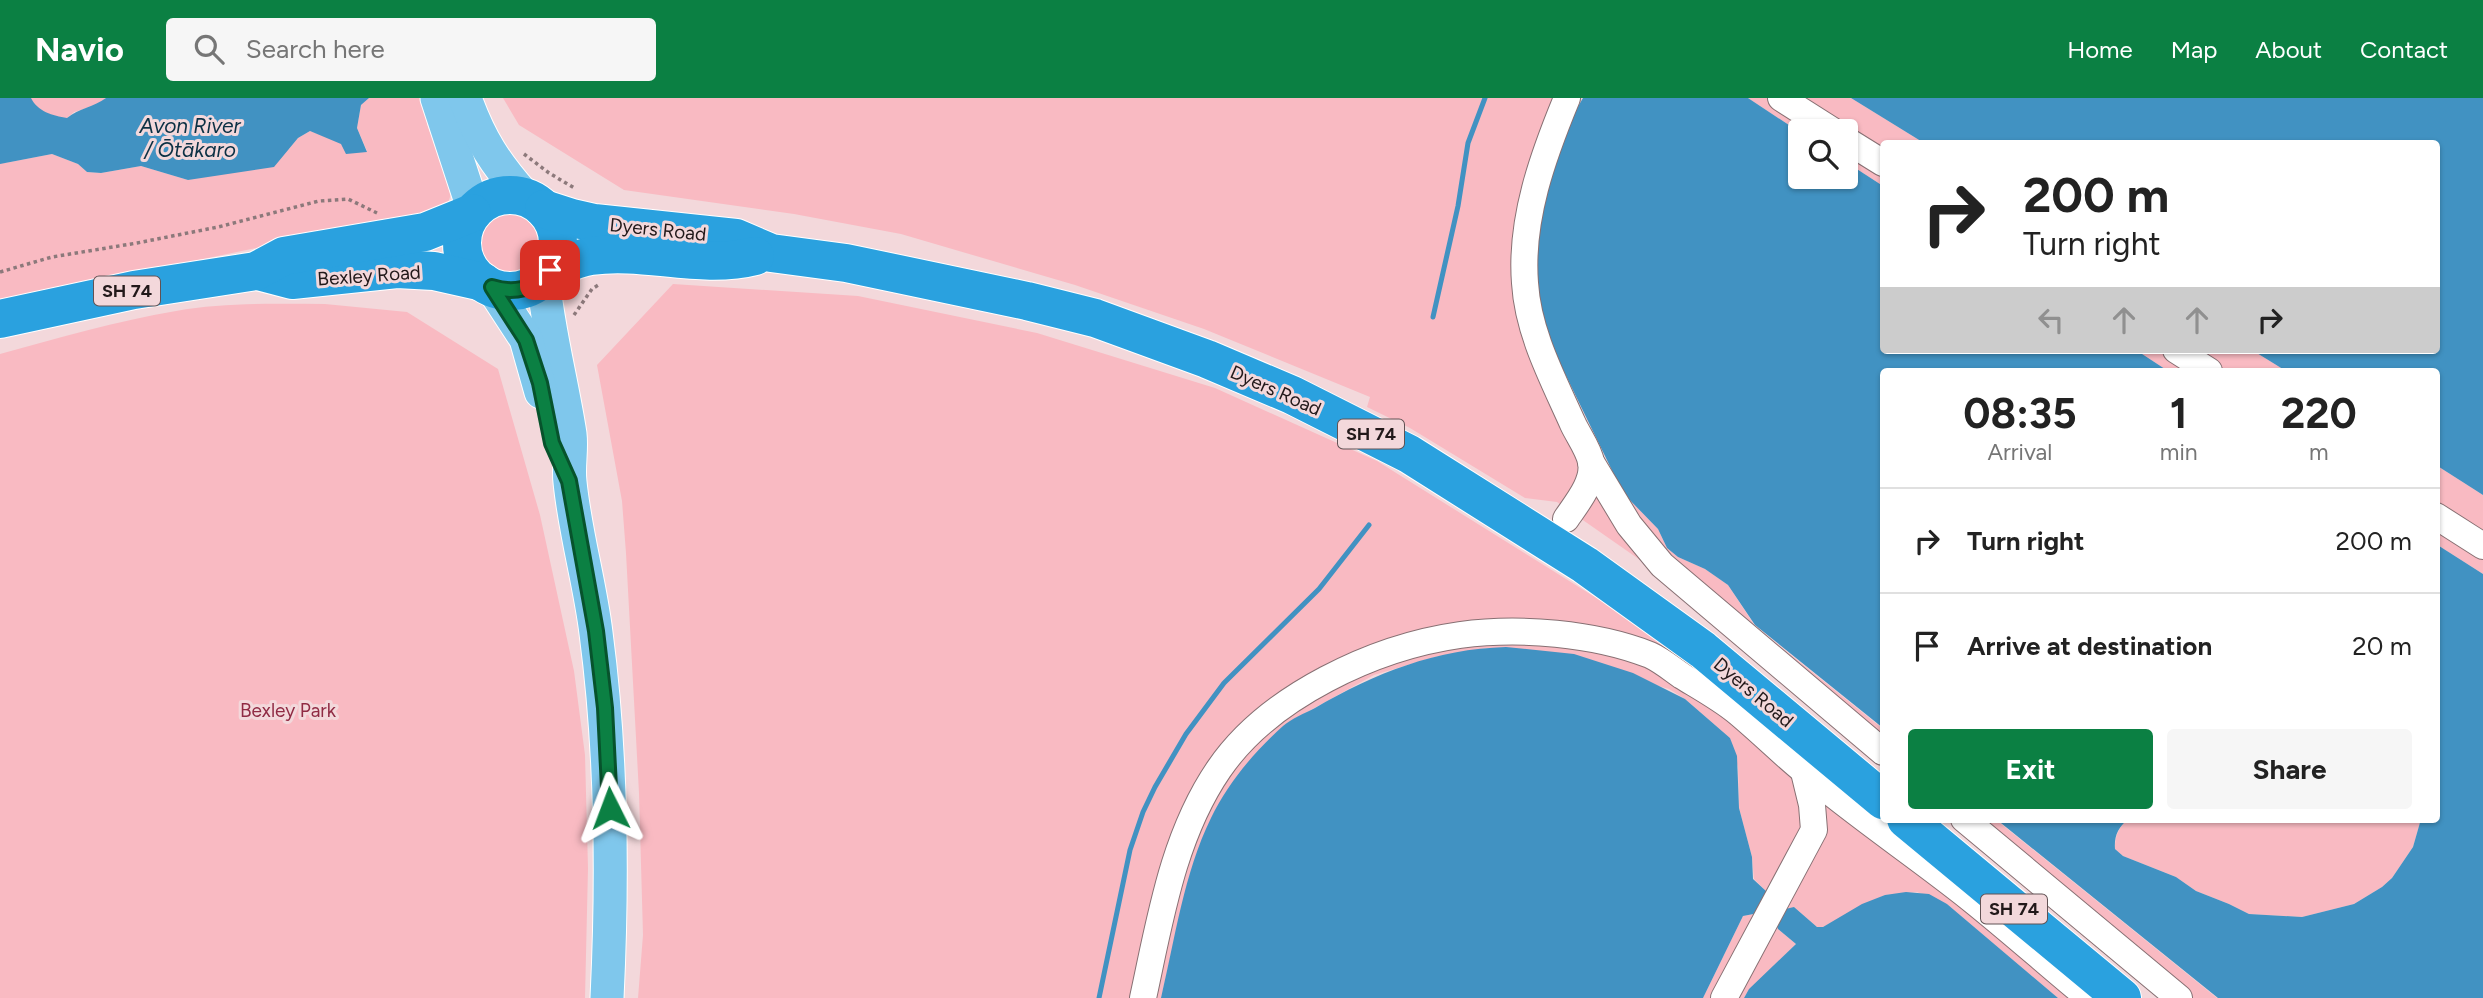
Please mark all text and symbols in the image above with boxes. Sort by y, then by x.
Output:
search box [166,18,656,81]
text: Navio [35,30,124,69]
icon: search [190,30,228,68]
text: Search here [246,33,385,65]
text: Home [2067,35,2133,64]
text: Map [2171,35,2217,64]
text: About [2255,35,2322,64]
text: Contact [2360,35,2448,64]
water label: Avon River / Ōtākaro [138,113,241,162]
map controls [1788,119,1858,189]
button: search [1788,119,1858,189]
text: 200 m [2023,165,2169,224]
icon: right [1908,168,1999,259]
street label: Dyers Road [609,213,707,246]
text: Turn right [2023,225,2161,263]
pin [520,240,580,300]
icon: arrive [531,251,569,289]
street label: Bexley Road [317,260,422,291]
road number: SH 74 [94,276,160,306]
icon: left [2032,301,2070,339]
icon: ahead [2105,301,2143,339]
icon: ahead [2178,301,2216,339]
icon: right [2251,301,2289,339]
street label: Dyers Road [1227,360,1325,421]
text: 08:35 [1963,388,2077,439]
text: 1 [2170,388,2188,439]
text: 220 [2281,388,2357,439]
road number: SH 74 [1338,420,1404,448]
text: Arrival [1987,438,2052,466]
text: min [2160,438,2198,466]
text: m [2309,438,2329,466]
icon: right [1908,522,1946,560]
text: Turn right [1967,525,2084,557]
text: 200 m [2336,525,2412,557]
icon: arrive [1908,627,1946,665]
text: Arrive at destination [1967,630,2212,662]
text: 20 m [2352,630,2412,662]
street label: Dyers Road [1709,652,1798,732]
park label: Bexley Park [240,699,337,722]
button: Exit [1908,729,2153,809]
button: Share [2167,729,2412,809]
position arrow [573,771,647,845]
road number: SH 74 [1981,894,2047,924]

